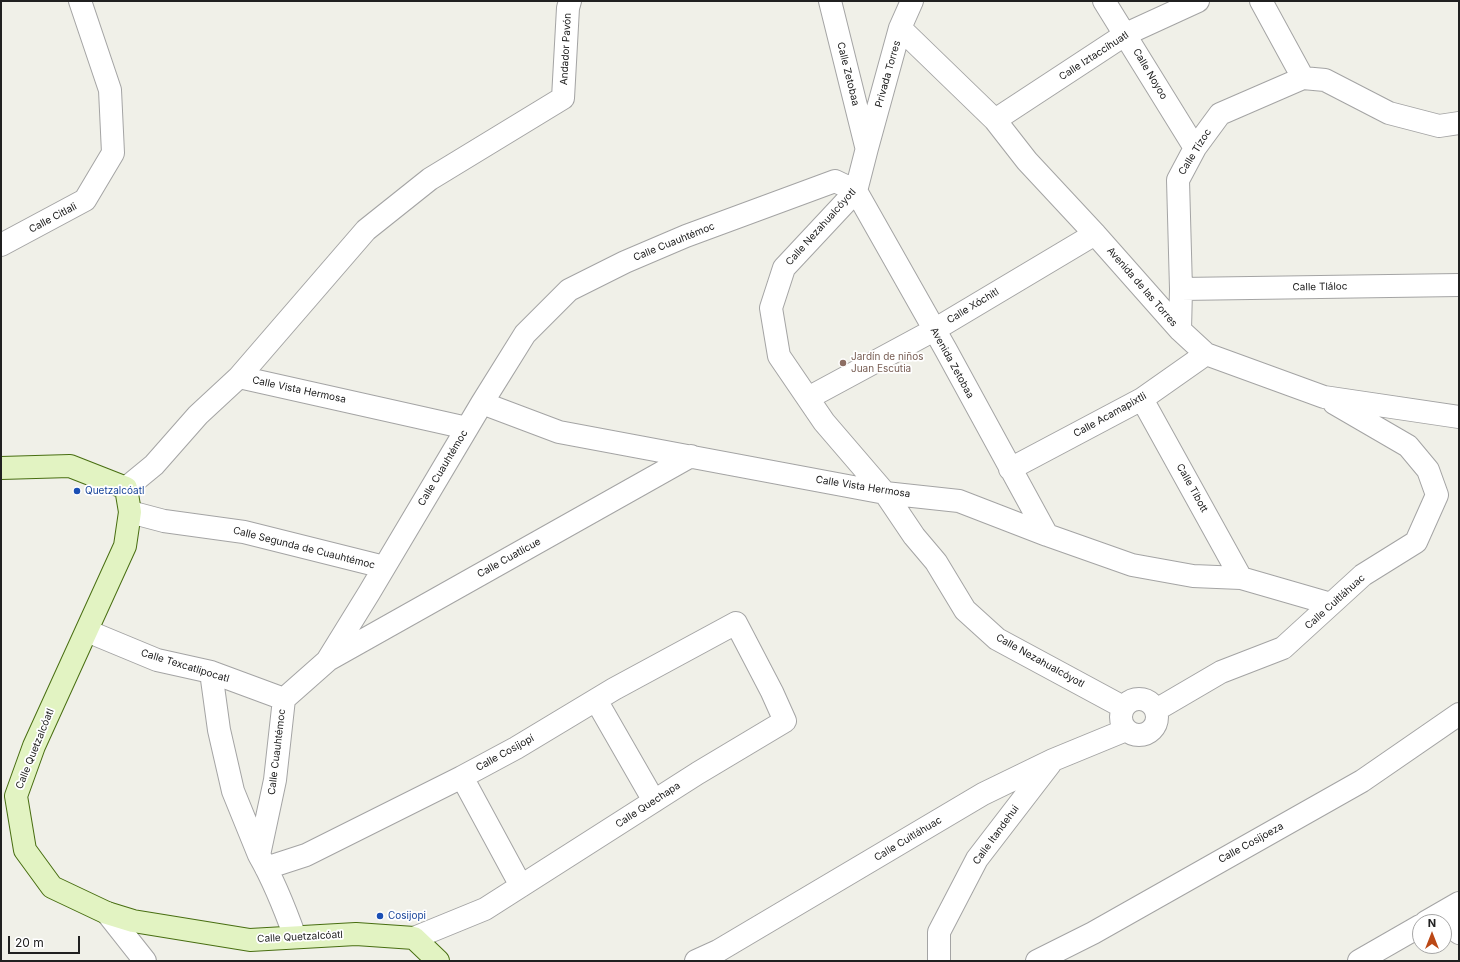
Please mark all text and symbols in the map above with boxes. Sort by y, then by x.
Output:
street label: Andador Pavón [558,13,574,85]
street label: Calle Iztaccíhuatl [1057,29,1131,83]
street label: Privada Torres [873,39,903,109]
street label: Calle Zetobaa [834,41,862,107]
street label: Calle Noyoo [1130,46,1170,102]
street label: Calle Tízoc [1176,127,1214,177]
street label: Calle Nezahualcóyotl [783,186,859,268]
street label: Calle Citlali [27,200,79,236]
street label: Calle Cuauhtémoc [632,220,716,264]
street label: Avenida de las Torres [1104,245,1180,329]
street label: Calle Tláloc [1292,281,1348,293]
street label: Calle Xóchitl [945,286,1001,326]
street label: Avenida Zetobaa [928,326,976,400]
place label: Jardín de niños Juan Escutia [851,351,923,374]
marker: Jardín de niños Juan Escutia [838,358,848,368]
street label: Calle Vista Hermosa [251,374,347,406]
street label: Calle Acamapixtli [1071,390,1149,440]
street label: Calle Cuauhtémoc [416,428,470,508]
street label: Calle Tibott [1174,462,1210,514]
street label: Calle Vista Hermosa [815,474,911,500]
place label: Quetzalcóatl [85,485,144,497]
marker: Quetzalcóatl [72,486,82,496]
street label: Calle Segunda de Cuauhtémoc [232,525,376,571]
street label: Calle Cuatlicue [475,536,543,580]
street label: Calle Cuitláhuac [1303,572,1367,632]
street label: Calle Nezahualcóyotl [994,632,1086,690]
street label: Calle Texcatlipocatl [139,647,231,685]
street label: Calle Quetzalcóatl [13,707,57,791]
street label: Calle Cuauhtémoc [266,708,288,796]
street label: Calle Cosijopí [474,732,536,774]
street label: Calle Quechapa [613,780,683,830]
street label: Calle Itandehui [970,803,1022,867]
street label: Calle Cuitláhuac [872,814,944,864]
street label: Calle Cosijoeza [1216,820,1286,866]
place label: Cosijopi [388,910,426,922]
marker: Cosijopi [375,911,385,921]
north arrow [1412,914,1452,954]
text: N [1428,916,1436,930]
scale bar [10,928,82,954]
street label: Calle Quetzalcóatl [257,929,343,945]
text: 20 m [15,935,44,950]

